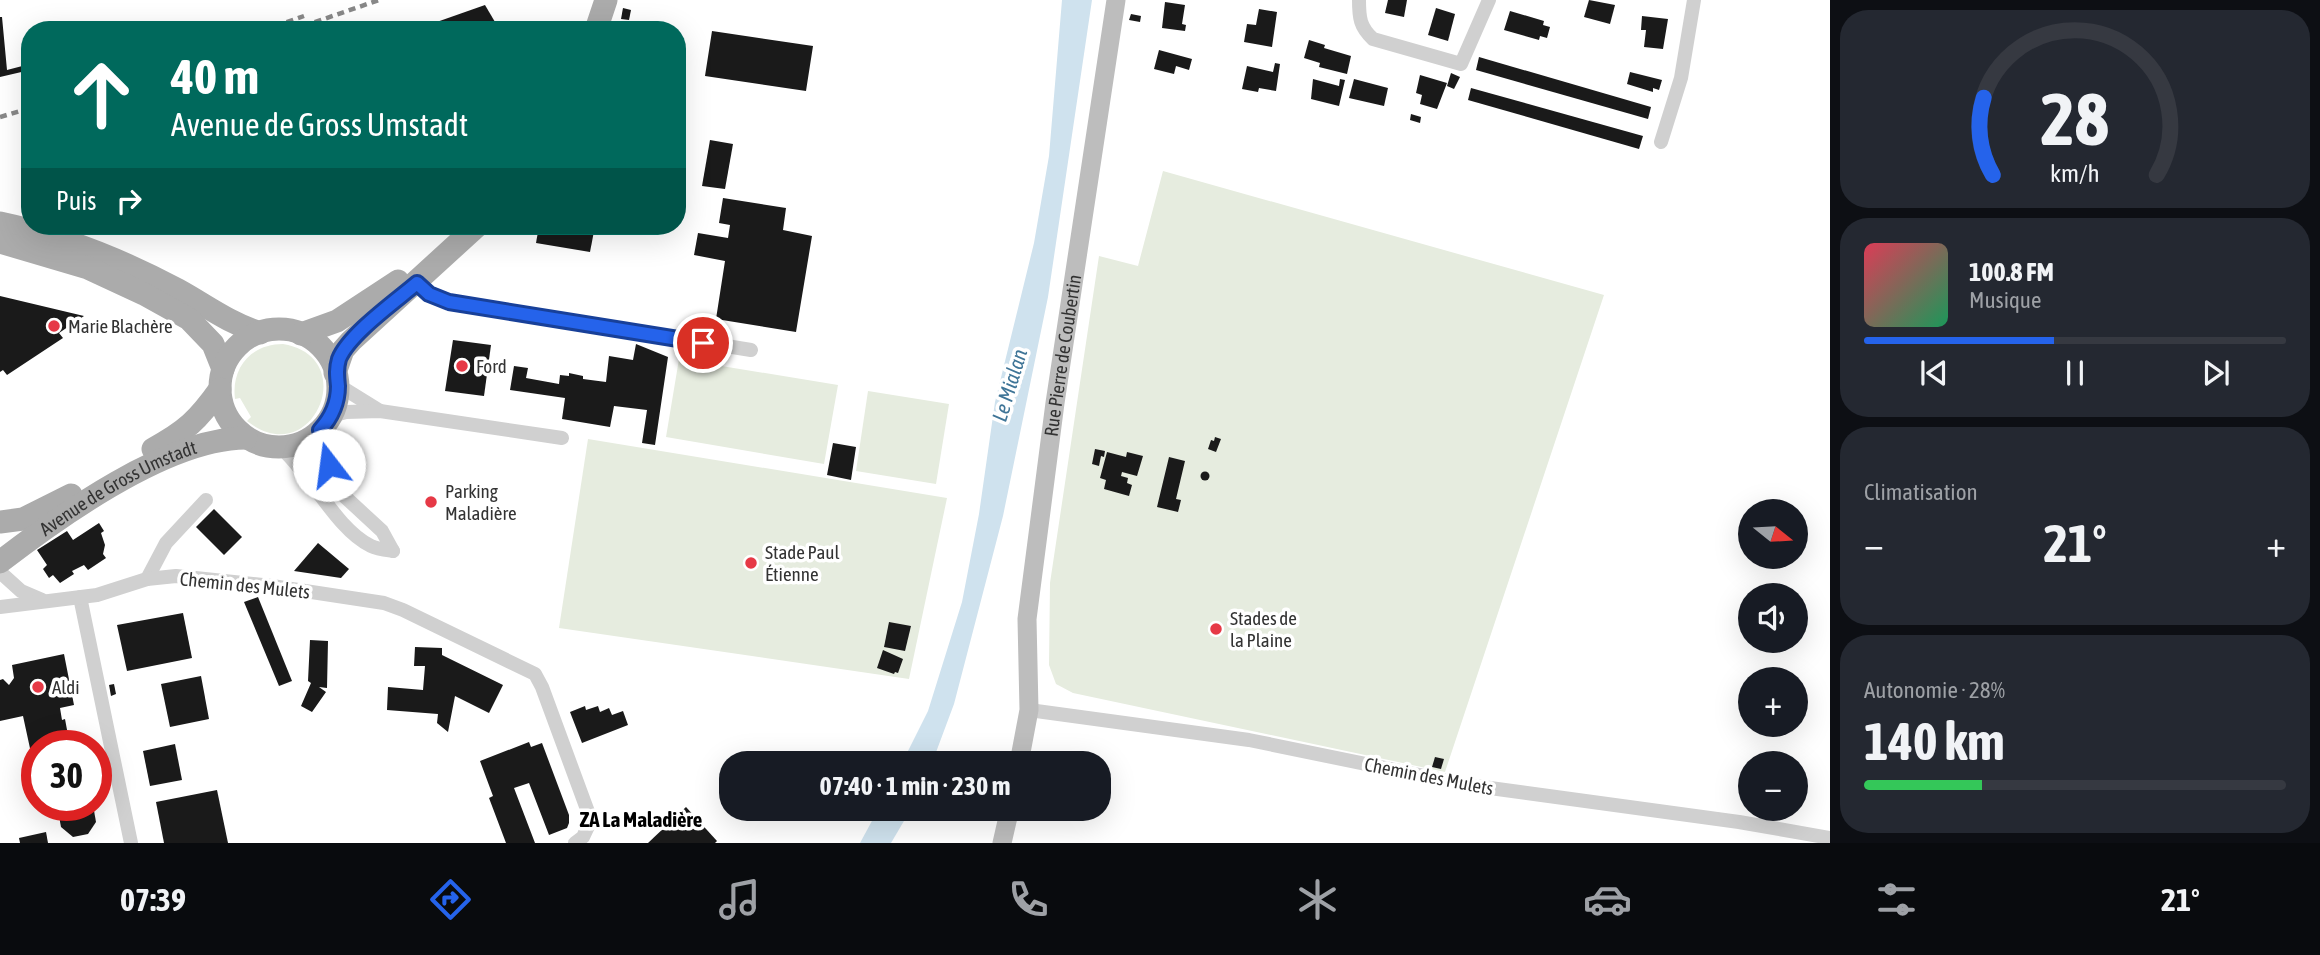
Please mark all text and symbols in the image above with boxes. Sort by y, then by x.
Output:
text: 40 m [171,48,259,104]
icon: ahead [56,49,147,140]
text: 28 [2041,78,2109,161]
text: Avenue de Gross Umstadt [171,106,468,143]
text: km/h [2050,159,2100,187]
icon: right [110,182,148,220]
text: Puis [56,186,96,216]
text: 100.8 FM [1969,257,2054,287]
street label: Rue Pierre de Coubertin [1040,273,1085,438]
text: Musique [1969,287,2041,313]
pin [673,313,733,373]
place label: Marie Blachère [68,315,173,337]
marker: Marie Blachère [46,318,62,334]
icon: arrive [684,324,722,362]
water label: Le Mialan [987,346,1031,424]
icon: previous [1915,354,1953,392]
icon: pause [2056,354,2094,392]
icon: next [2197,354,2235,392]
place label: Ford [476,355,507,377]
marker: Ford [454,358,470,374]
position arrow [292,428,366,502]
street label: Avenue de Gross Umstadt [35,436,199,540]
text: Climatisation [1864,479,1978,505]
place label: Parking Maladière [445,480,517,524]
marker: Parking Maladière [423,494,439,510]
north arrow [1738,499,1808,569]
map controls [1738,499,1808,821]
text: 21° [2043,513,2107,573]
text: − [1864,522,1884,565]
text: + [2266,522,2286,565]
place label: Stade Paul Étienne [765,541,840,585]
marker: Stade Paul Étienne [743,555,759,571]
street label: Chemin des Mulets [179,567,311,603]
button: sound [1738,583,1808,653]
place label: Stades de la Plaine [1230,607,1297,651]
marker: Stades de la Plaine [1208,621,1224,637]
button: + [1738,667,1808,737]
place label: Aldi [52,676,80,698]
text: Autonomie · 28% [1864,677,2005,703]
marker: Aldi [30,679,46,695]
text: 140 km [1864,711,2005,771]
speed limit sign: 30 [21,730,112,821]
button: − [1738,751,1808,821]
street label: Chemin des Mulets [1363,753,1496,799]
text: 07:40 · 1 min · 230 m [820,771,1010,801]
district label: ZA La Maladière [580,807,702,831]
icon: directions [426,875,475,924]
icon: music [715,875,764,924]
icon: phone [1004,875,1053,924]
icon: climate [1293,875,1342,924]
icon: car [1583,875,1632,924]
icon: filters [1872,875,1921,924]
text: 07:39 [120,881,186,918]
text: 21° [2161,881,2200,918]

